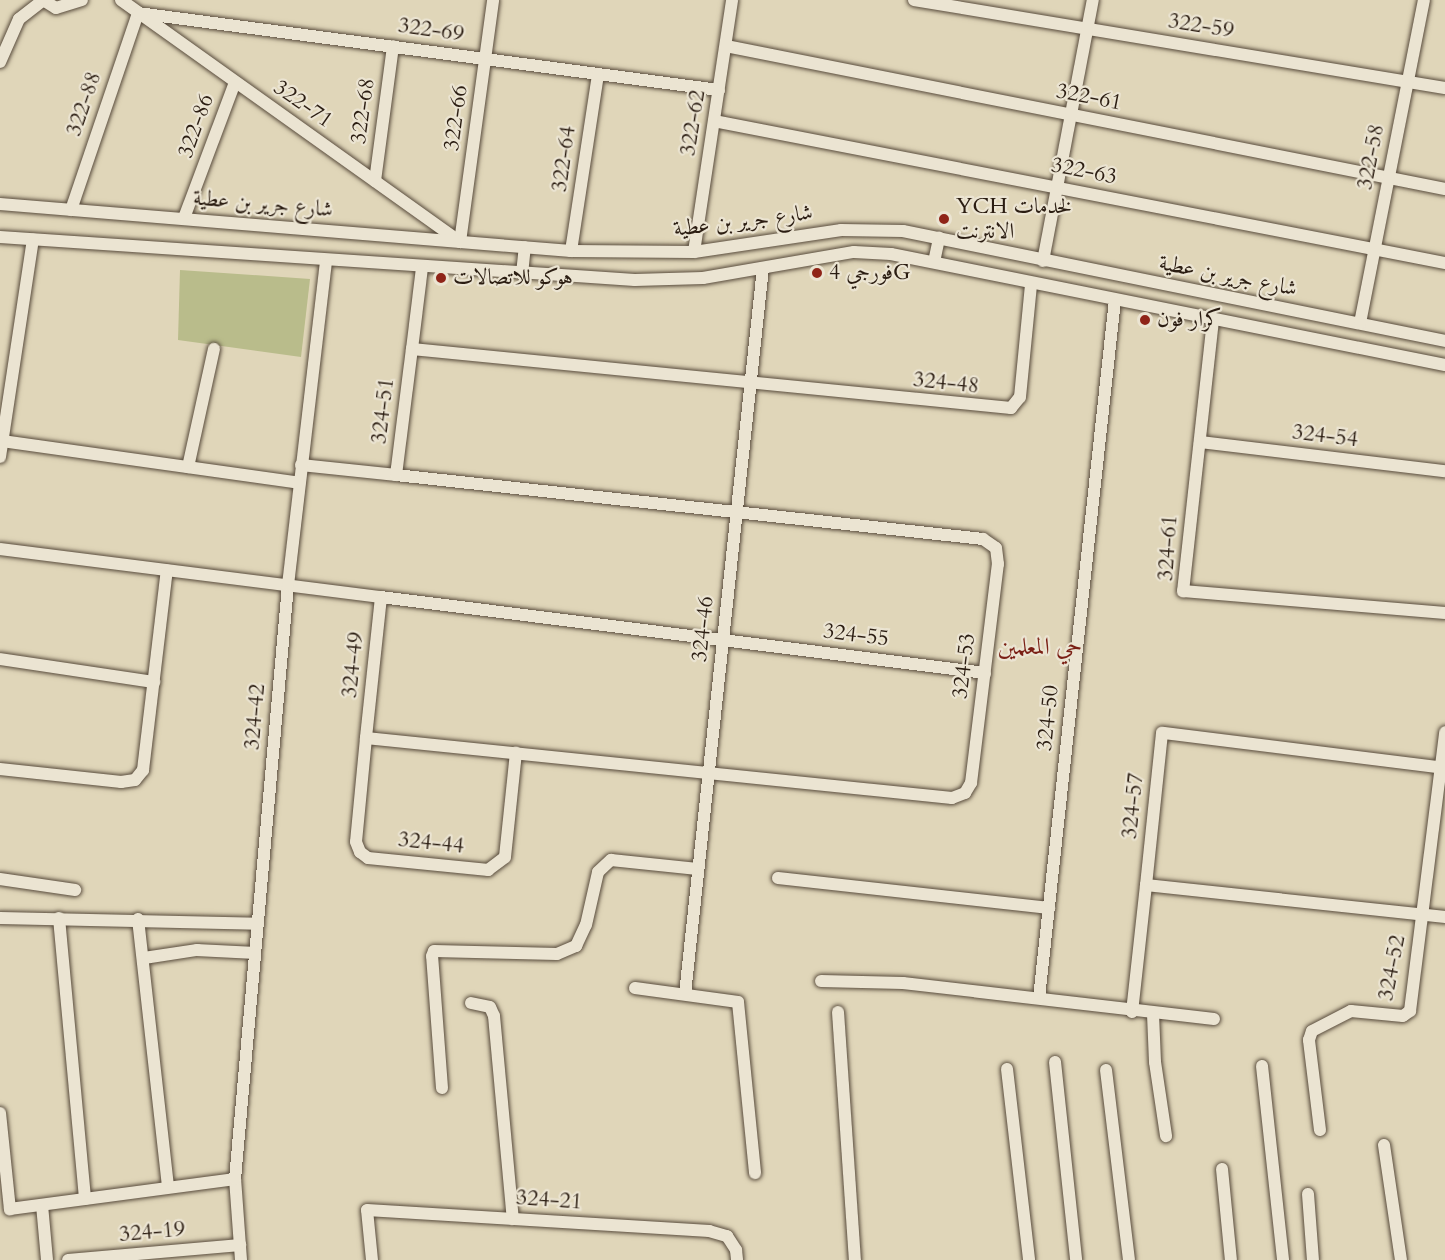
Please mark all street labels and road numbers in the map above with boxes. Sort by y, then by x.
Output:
street label: 322-59 [1166,8,1236,44]
street label: 322-69 [396,12,466,48]
street label: 322-88 [61,68,107,140]
street label: 322-71 [268,74,338,134]
street label: 322-68 [345,76,381,146]
street label: 322-61 [1054,78,1124,116]
street label: 322-66 [438,83,474,153]
street label: 322-62 [675,88,711,158]
street label: 322-86 [172,90,220,162]
street label: 322-58 [1352,122,1390,192]
street label: 322-64 [546,124,582,194]
street label: 322-63 [1049,152,1119,190]
street label: شارع جرير بن عطية [192,185,334,223]
street label: شارع جرير بن عطية [672,199,814,243]
street label: شارع جرير بن عطية [1157,250,1299,302]
street label: 324-48 [912,366,980,400]
street label: 324-51 [366,377,400,445]
street label: 324-54 [1291,419,1359,453]
street label: 324-61 [1153,514,1183,582]
street label: 324-46 [686,595,720,663]
street label: 324-55 [822,618,890,652]
street label: 324-49 [336,631,370,699]
street label: 324-53 [947,632,981,700]
street label: 324-42 [239,683,271,751]
street label: 324-50 [1031,684,1065,752]
street label: 324-57 [1116,772,1150,840]
street label: 324-44 [397,826,465,860]
street label: 324-52 [1373,933,1411,1003]
street label: 324-21 [515,1185,583,1215]
street label: 324-19 [118,1216,186,1248]

